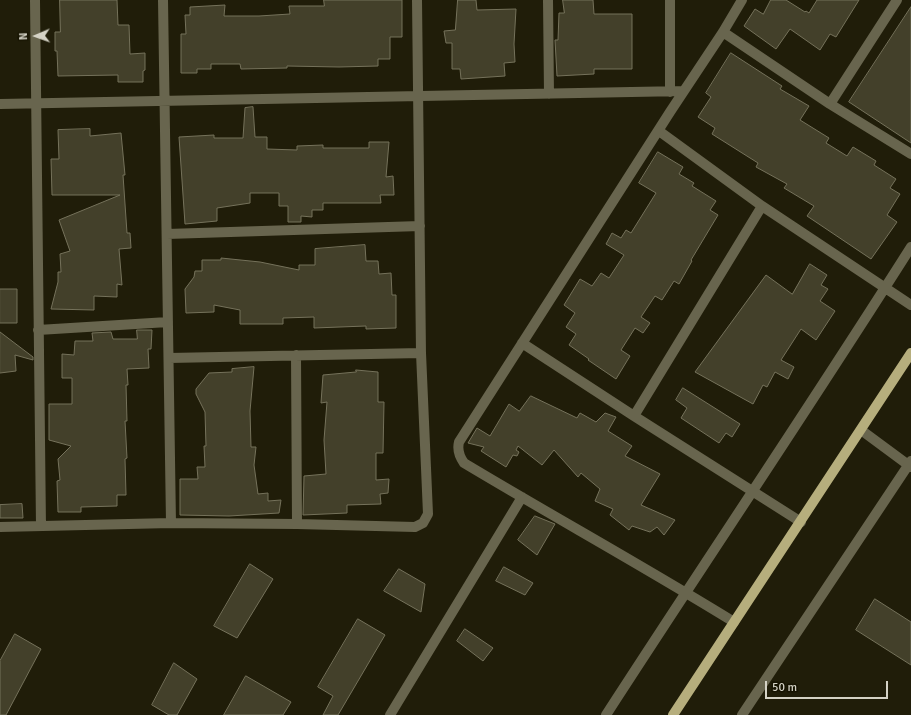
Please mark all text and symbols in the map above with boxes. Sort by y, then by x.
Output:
north arrow [16,16,56,56]
text: N [17,32,30,40]
scale bar [767,673,890,699]
text: 50 m [772,680,797,695]

